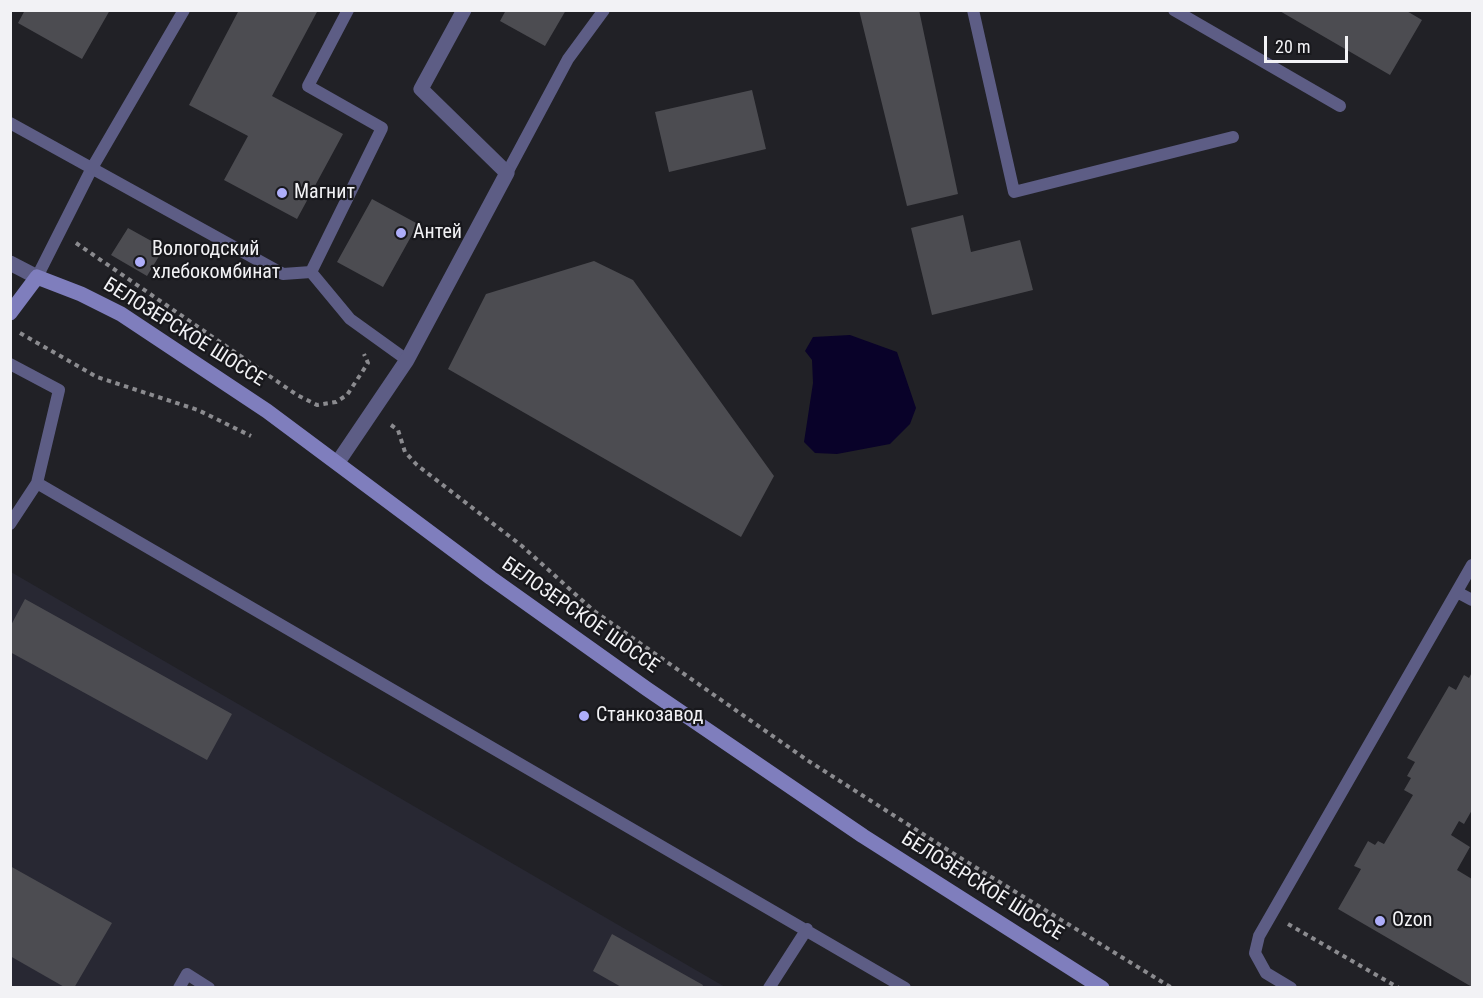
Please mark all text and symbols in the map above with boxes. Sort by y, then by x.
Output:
scale bar [1267,24,1351,62]
text: 20 m [1275,36,1310,57]
place label: Магнит [294,181,355,205]
marker: Магнит [275,186,289,200]
place label: Антей [413,221,462,245]
marker: Антей [394,226,408,240]
place label: Вологодский хлебокомбинат [152,238,280,285]
marker: Вологодский хлебокомбинат [133,255,147,269]
street label: БЕЛОЗЕРСКОЕ ШОССЕ [99,273,269,393]
street label: БЕЛОЗЕРСКОЕ ШОССЕ [497,553,663,679]
place label: Станкозавод [596,704,704,728]
marker: Станкозавод [577,709,591,723]
street label: БЕЛОЗЕРСКОЕ ШОССЕ [897,827,1067,947]
place label: Ozon [1392,909,1432,933]
marker: Ozon [1373,914,1387,928]

